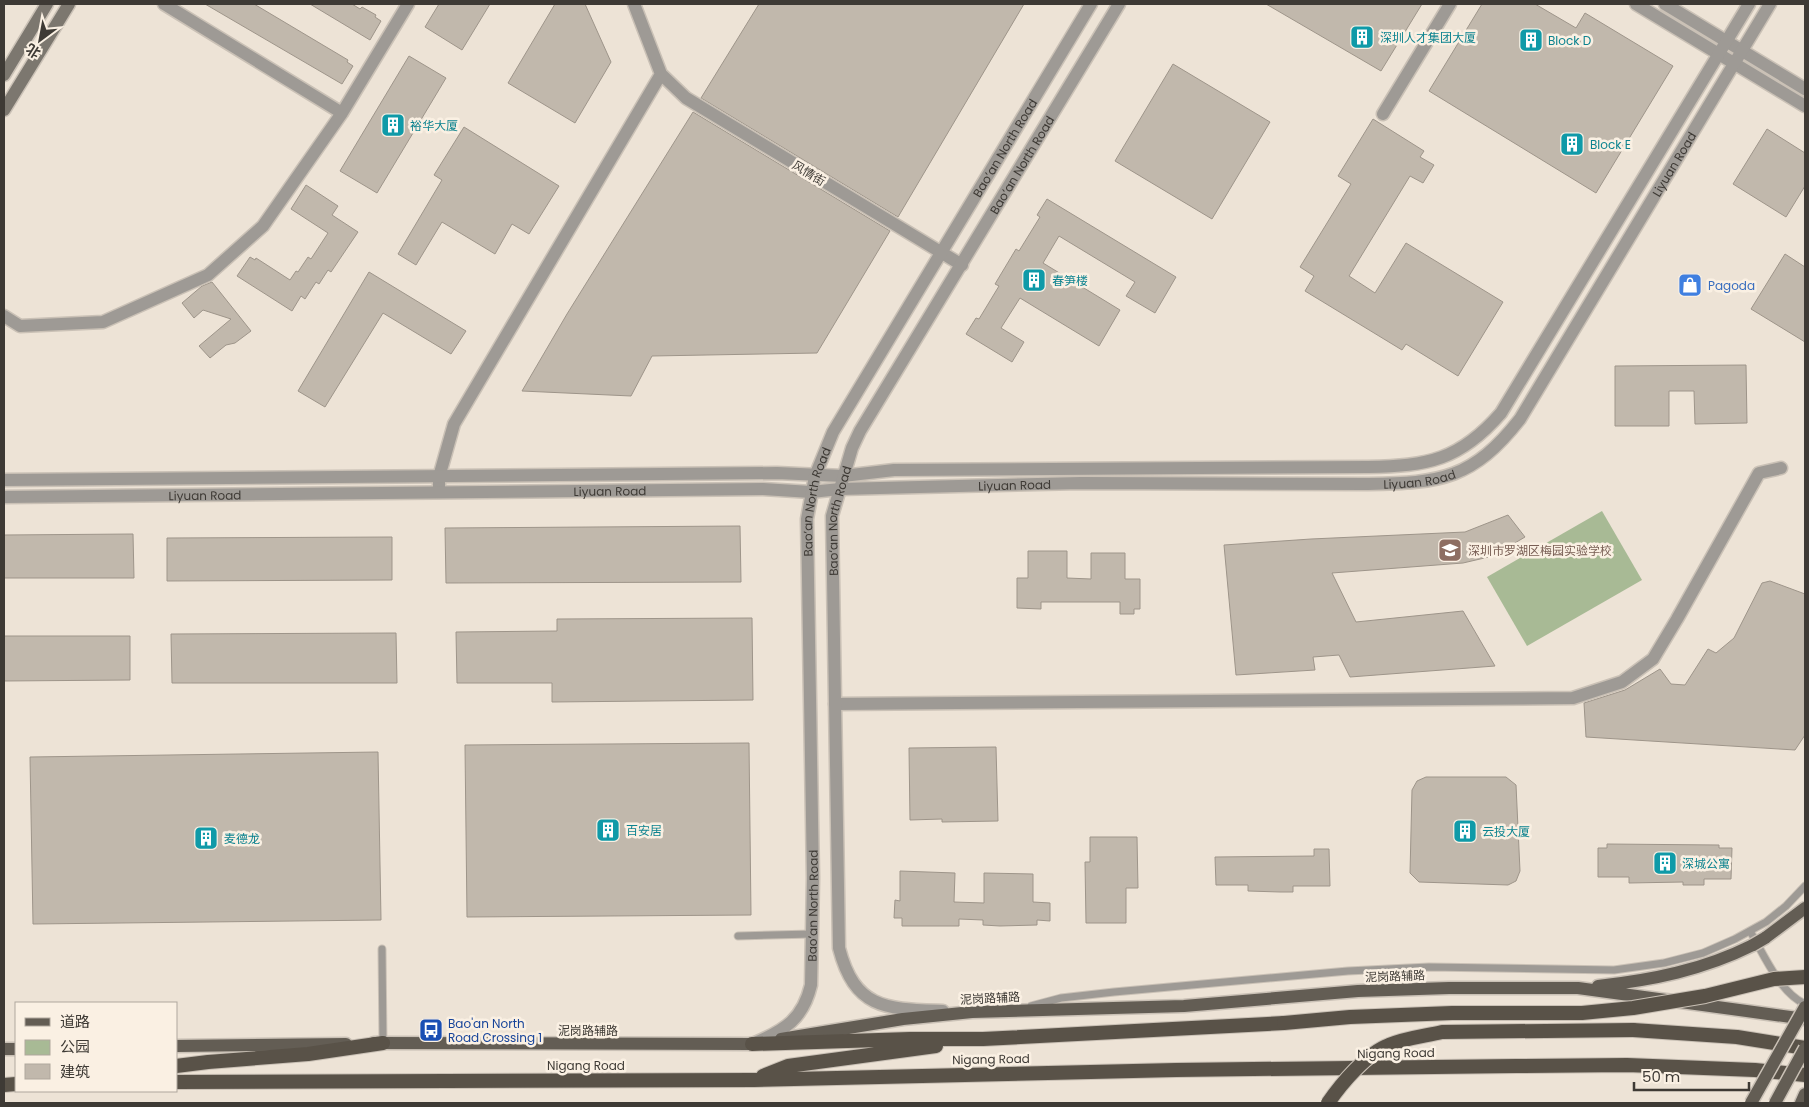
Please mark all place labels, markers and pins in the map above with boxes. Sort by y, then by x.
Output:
building icon: 深圳人才集团大厦 [1349,24,1375,50]
building icon: Block D [1518,27,1544,53]
place label: 深圳人才集团大厦 [1380,29,1476,46]
place label: Block D [1548,32,1591,49]
building icon: 裕华大厦 [380,112,406,138]
place label: 裕华大厦 [410,117,458,134]
building icon: Block E [1559,131,1585,157]
place label: Block E [1590,136,1631,153]
building icon: 春笋楼 [1021,267,1047,293]
place label: 春笋楼 [1052,272,1088,289]
shop icon: Pagoda [1677,272,1703,298]
place label: Pagoda [1708,277,1755,294]
school or university icon: 深圳市罗湖区梅园实验学校 [1437,537,1463,563]
place label: 深圳市罗湖区梅园实验学校 [1468,542,1612,559]
building icon: 百安居 [595,817,621,843]
building icon: 云投大厦 [1452,818,1478,844]
place label: 百安居 [626,822,662,839]
place label: 云投大厦 [1482,823,1530,840]
building icon: 麦德龙 [193,825,219,851]
place label: 麦德龙 [224,830,260,847]
building icon: 深城公寓 [1652,850,1678,876]
place label: 深城公寓 [1682,855,1730,872]
place label: Bao'an North Road Crossing 1 [448,1015,542,1046]
bus stop icon: Bao'an North Road Crossing 1 [418,1017,444,1043]

